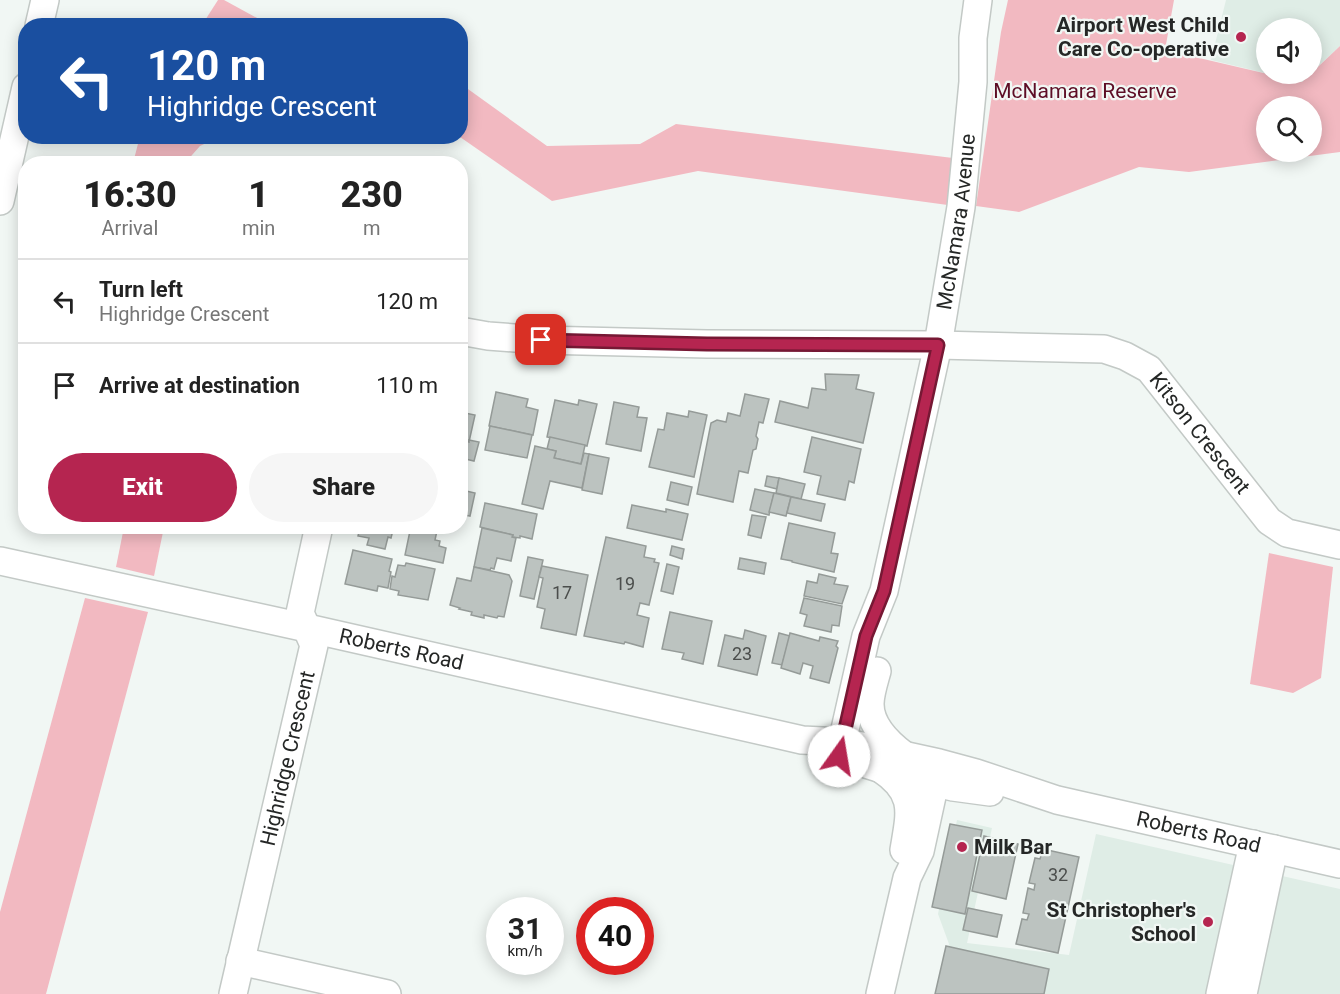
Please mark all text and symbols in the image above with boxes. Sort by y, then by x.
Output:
place label: Airport West Child Care Co-operative [1056,13,1229,61]
map controls [1256,18,1322,162]
button: sound [1256,18,1322,84]
marker: Airport West Child Care Co-operative [1234,30,1248,44]
text: 120 m [147,41,266,90]
icon: left [48,42,126,120]
park label: McNamara Reserve [993,79,1177,103]
text: Highridge Crescent [147,91,377,123]
button: search [1256,96,1322,162]
street label: McNamara Avenue [932,133,980,312]
text: 16:30 [83,174,177,216]
text: 1 [248,174,269,216]
text: 230 [341,174,403,216]
text: Arrival [102,216,158,240]
text: min [242,216,275,240]
text: m [363,216,380,240]
text: Turn left [99,277,183,302]
icon: left [48,285,81,318]
text: 120 m [376,289,438,314]
text: Highridge Crescent [99,302,269,326]
pin [515,314,566,365]
icon: arrive [524,323,557,356]
street label: Kitson Crescent [1144,368,1255,499]
icon: arrive [48,369,81,402]
text: Arrive at destination [99,373,300,398]
text: 110 m [376,373,438,398]
button: Exit [48,453,237,522]
button: Share [249,453,438,522]
house number: 19 [615,573,635,594]
house number: 17 [552,582,572,603]
street label: Roberts Road [337,624,466,675]
house number: 23 [732,643,752,664]
street label: Highridge Crescent [256,668,320,848]
position arrow [807,724,871,788]
street label: Roberts Road [1134,806,1263,858]
place label: Milk Bar [974,835,1053,859]
marker: Milk Bar [955,840,969,854]
house number: 32 [1048,864,1068,885]
speed limit sign: 40 [576,897,654,975]
place label: St Christopher's School [1046,898,1196,946]
text: 31 [508,911,542,946]
marker: St Christopher's School [1201,915,1215,929]
text: km/h [507,942,543,960]

